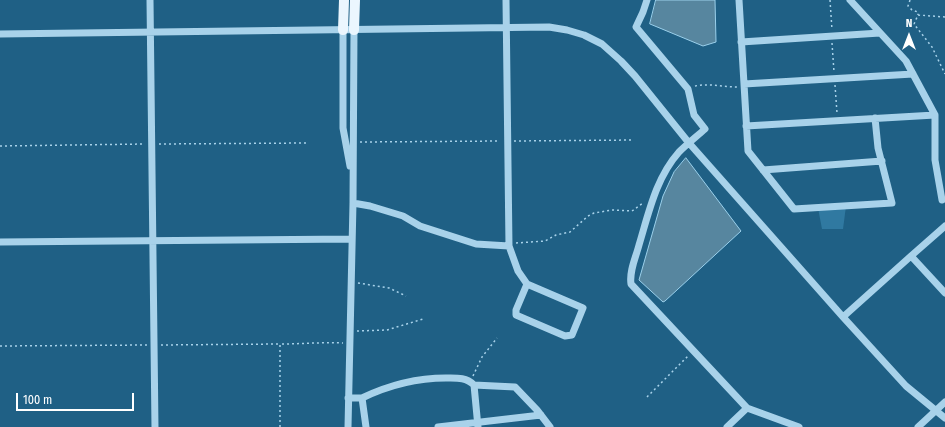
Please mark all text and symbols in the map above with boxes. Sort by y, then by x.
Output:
north arrow [889,16,929,56]
text: N [906,17,912,30]
scale bar [18,385,136,411]
text: 100 m [23,393,52,407]

